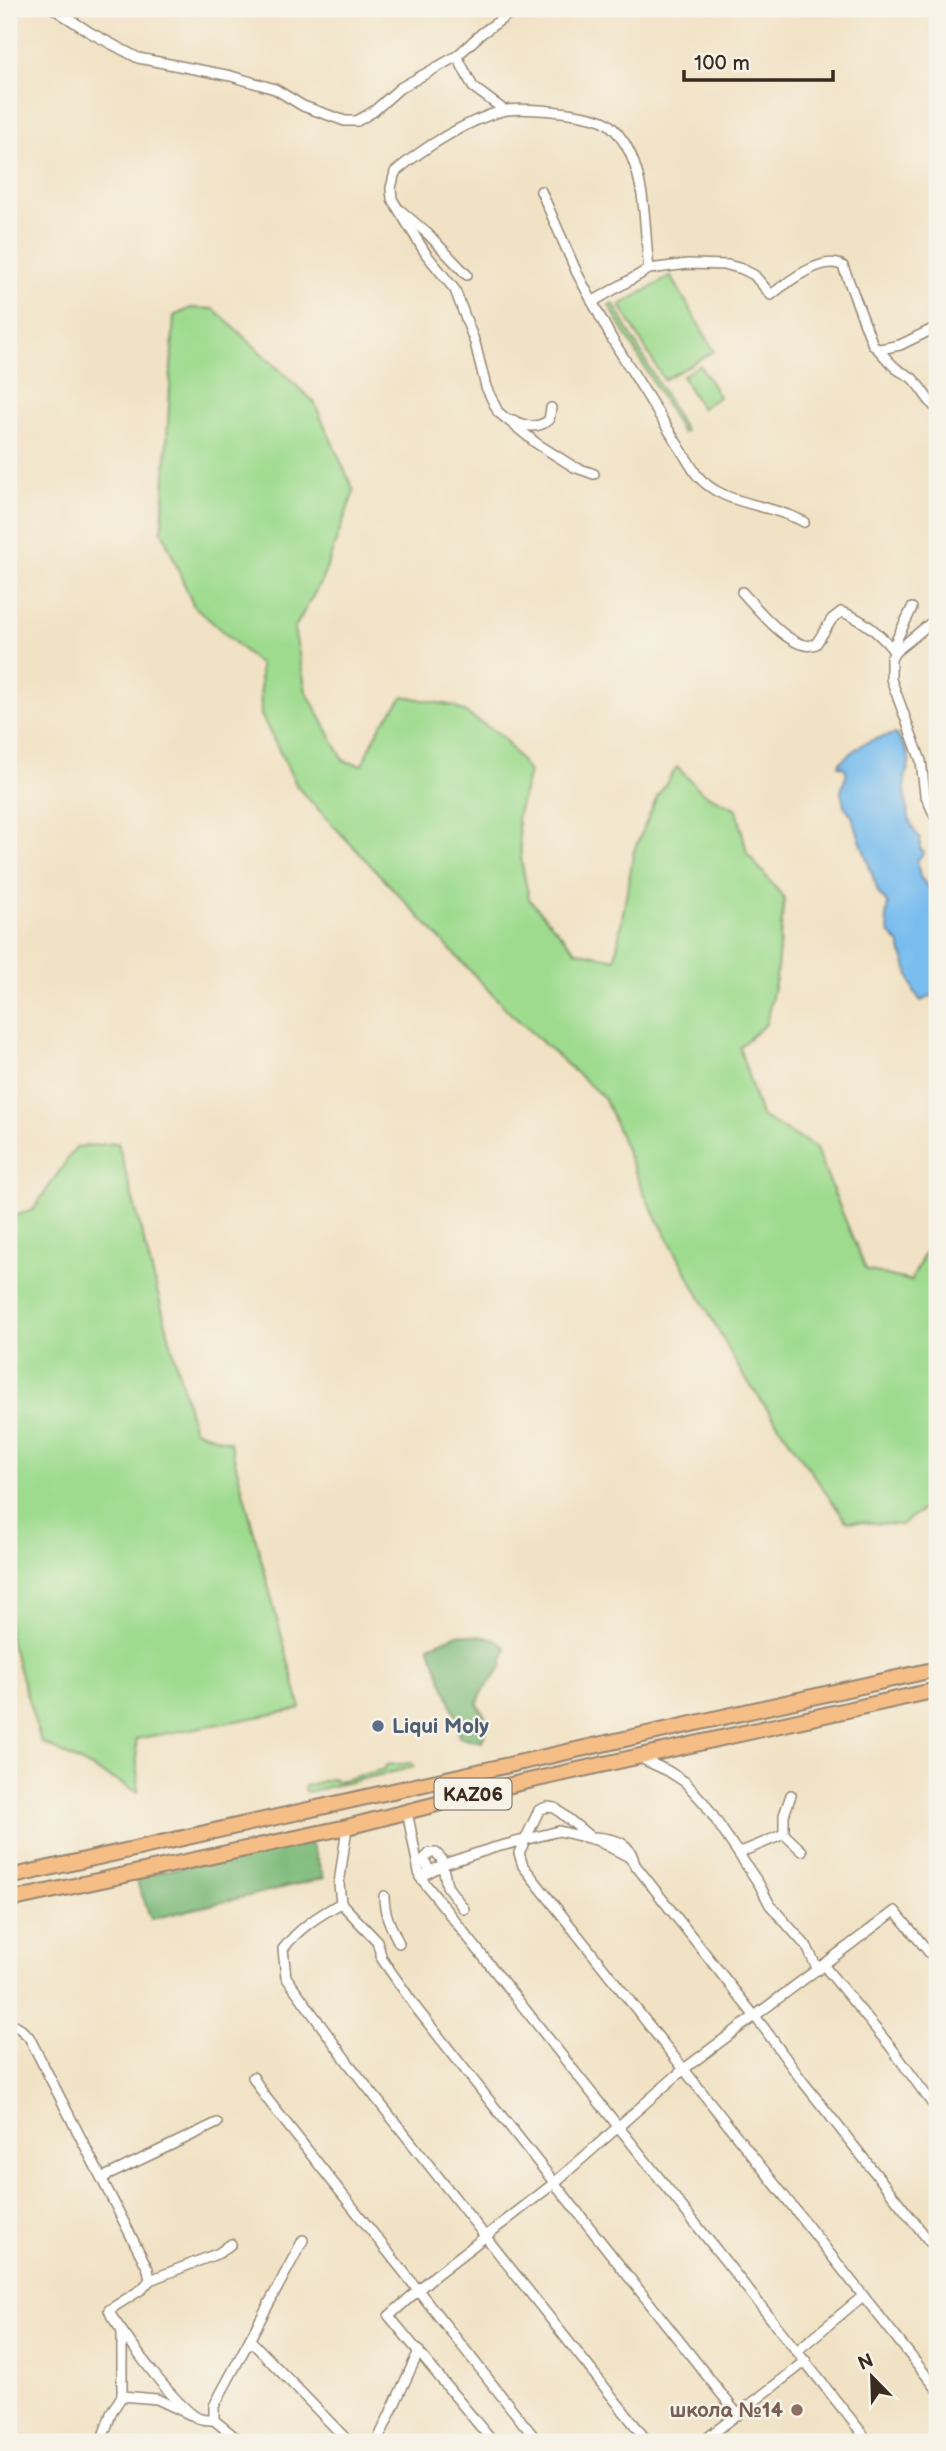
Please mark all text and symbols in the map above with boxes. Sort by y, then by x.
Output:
scale bar [684,38,832,82]
text: 100 m [694,51,750,76]
place label: Liqui Moly [392,1714,489,1739]
marker: Liqui Moly [370,1718,386,1734]
road number: KАZ06 [434,1778,512,1810]
north arrow [838,2342,908,2412]
text: N [855,2349,877,2376]
place label: школа №14 [670,2398,784,2423]
marker: школа №14 [789,2402,805,2418]

